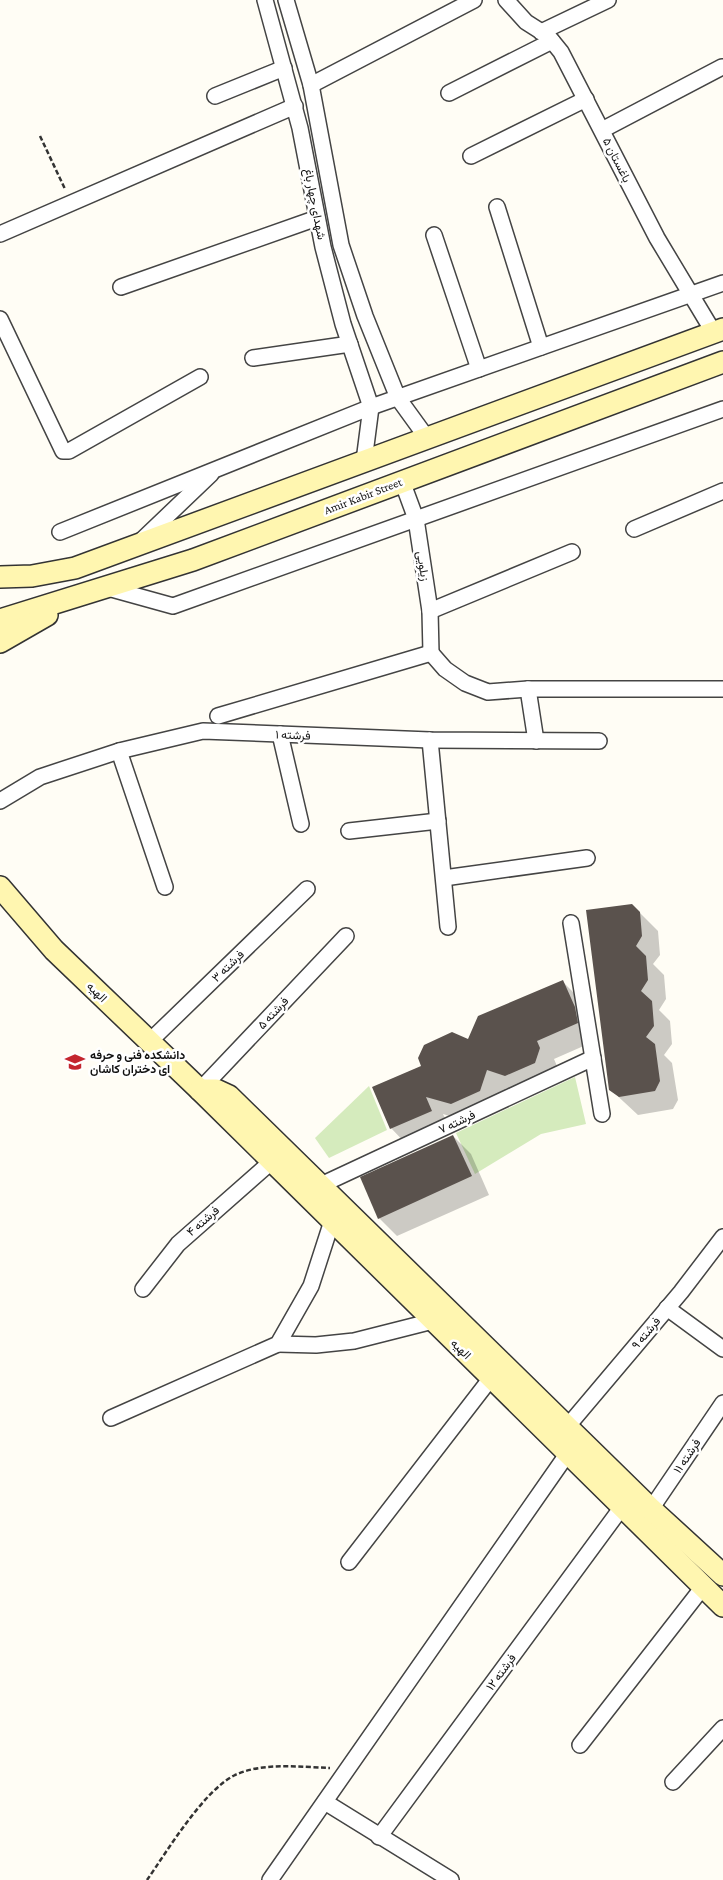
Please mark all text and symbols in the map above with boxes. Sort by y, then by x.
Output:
street label: باغستان ۵ [600,135,634,185]
street label: شهدای چهار باغ [299,167,329,241]
street label: Amir Kabir Street [322,474,405,517]
street label: زیلویی [413,550,432,582]
street label: فرشته ۱ [275,727,311,744]
street label: فرشته ۳ [209,947,248,986]
street label: الهیه [83,979,110,1006]
street label: فرشته ۵ [255,994,292,1033]
place label: دانشکده فنی و حرفه ای دختران کاشان [90,1048,185,1077]
school or university icon: دانشکده فنی و حرفه ای دختران کاشان [64,1051,86,1073]
street label: فرشته ۷ [436,1107,478,1137]
street label: فرشته ۴ [184,1203,223,1240]
street label: فرشته ۹ [629,1314,664,1353]
street label: الهیه [447,1336,474,1363]
street label: فرشته ۱۱ [670,1436,704,1476]
street label: فرشته ۱۲ [483,1651,520,1693]

